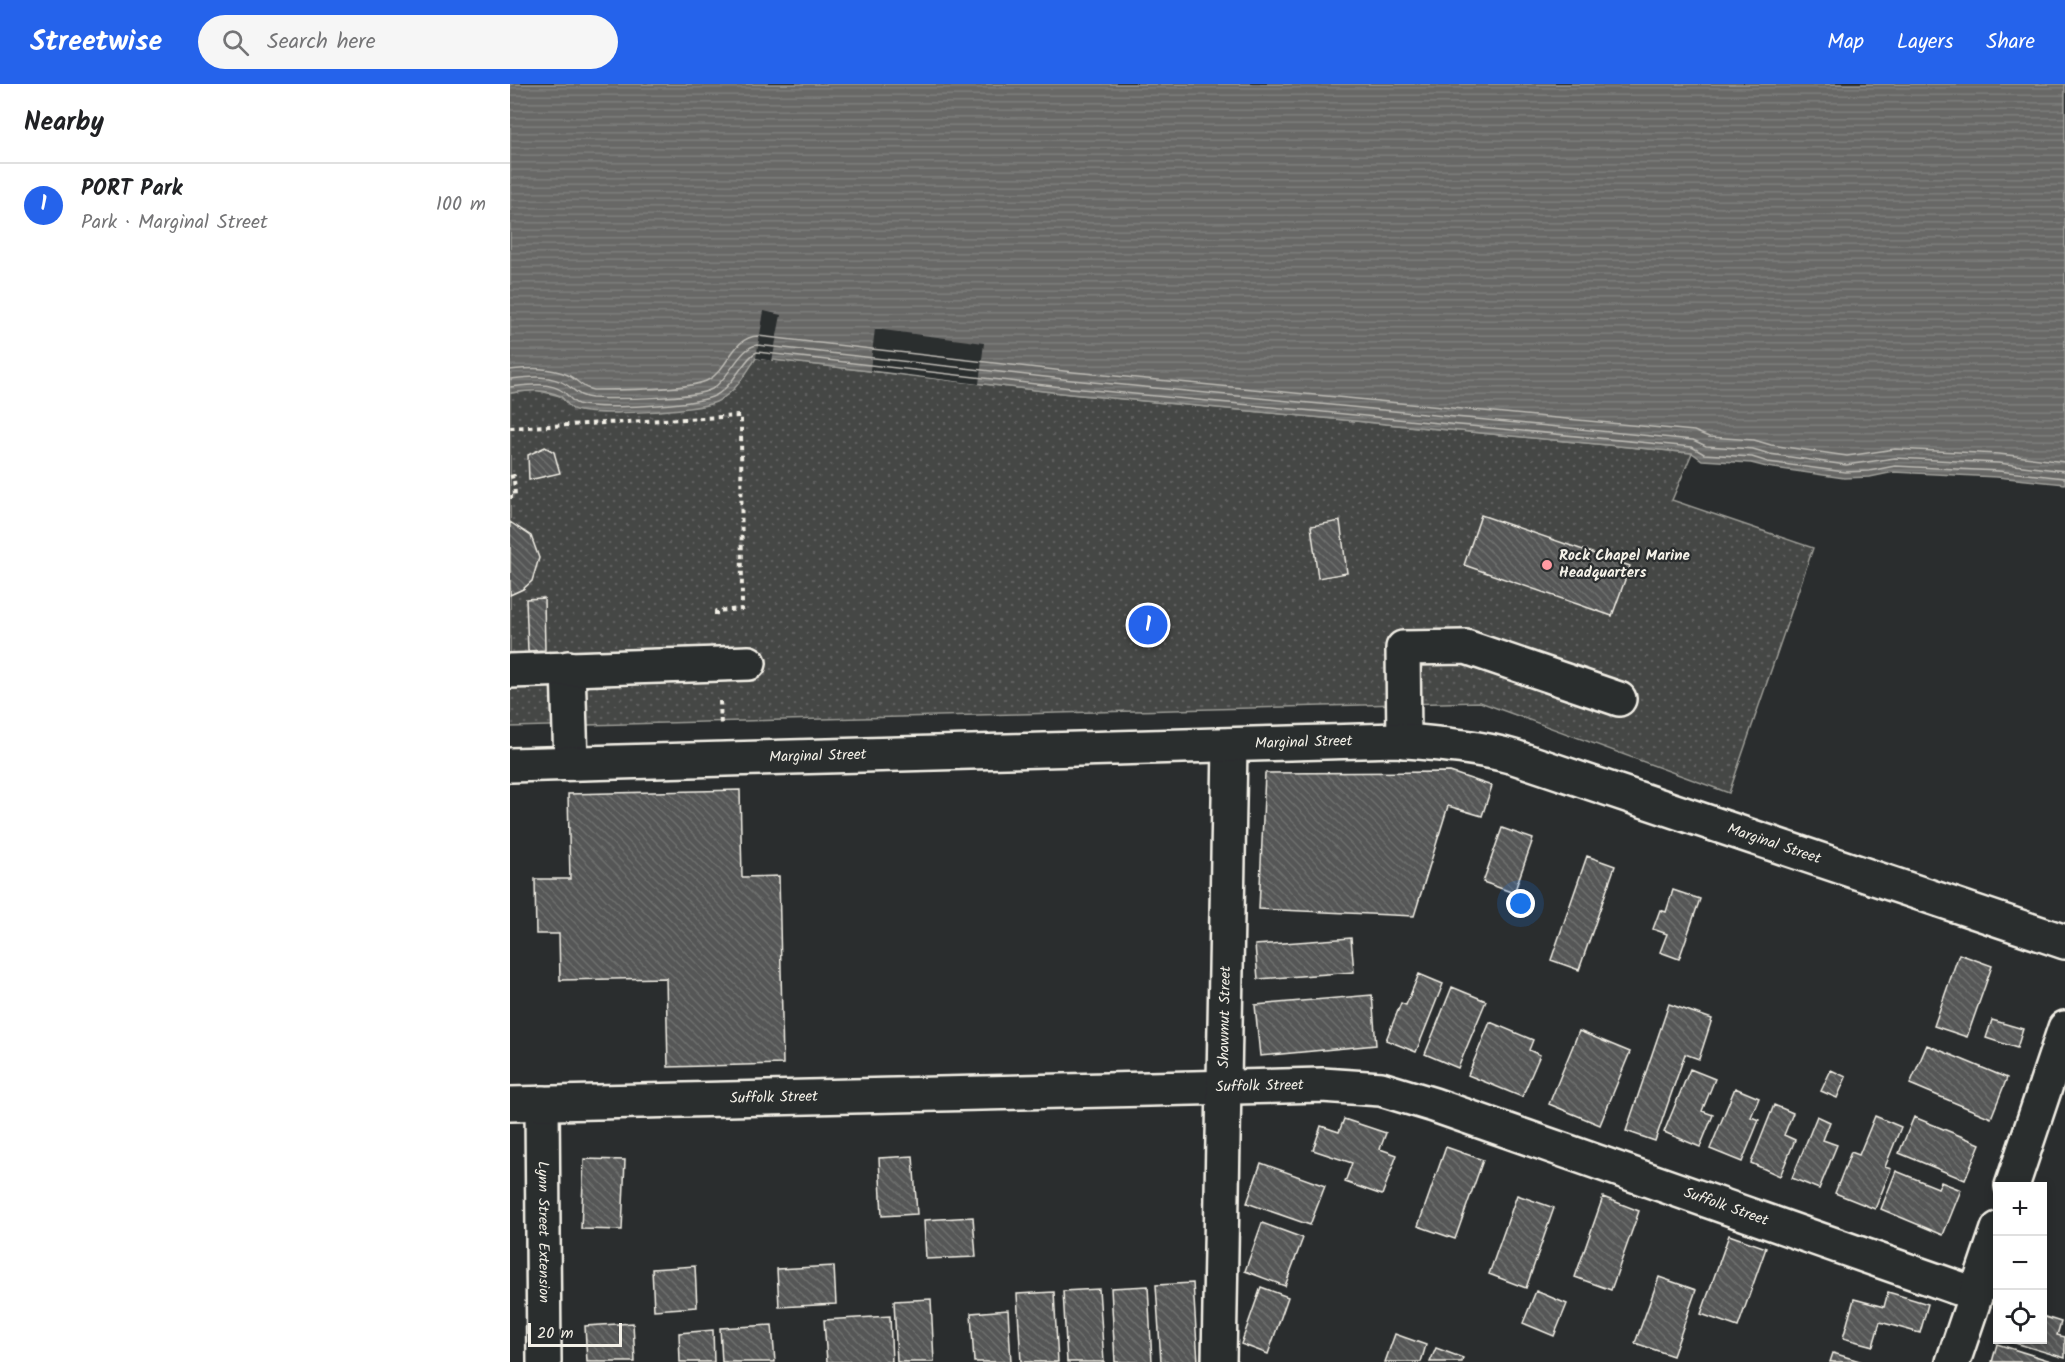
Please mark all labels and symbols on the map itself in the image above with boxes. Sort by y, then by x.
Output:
place label: Rock Chapel Marine Headquarters [1559,544,1690,585]
marker: Rock Chapel Marine Headquarters [1540,558,1554,572]
pin: 1 [1128,602,1168,648]
street label: Marginal Street [1255,729,1353,756]
street label: Marginal Street [769,743,867,770]
street label: Marginal Street [1724,817,1824,871]
your location [1506,889,1535,918]
street label: Shawmut Street [1212,966,1238,1068]
street label: Suffolk Street [1215,1073,1304,1099]
street label: Suffolk Street [730,1085,818,1111]
street label: Lynn Street Extension [530,1161,556,1303]
street label: Suffolk Street [1680,1181,1772,1233]
scale bar [528,1320,622,1348]

